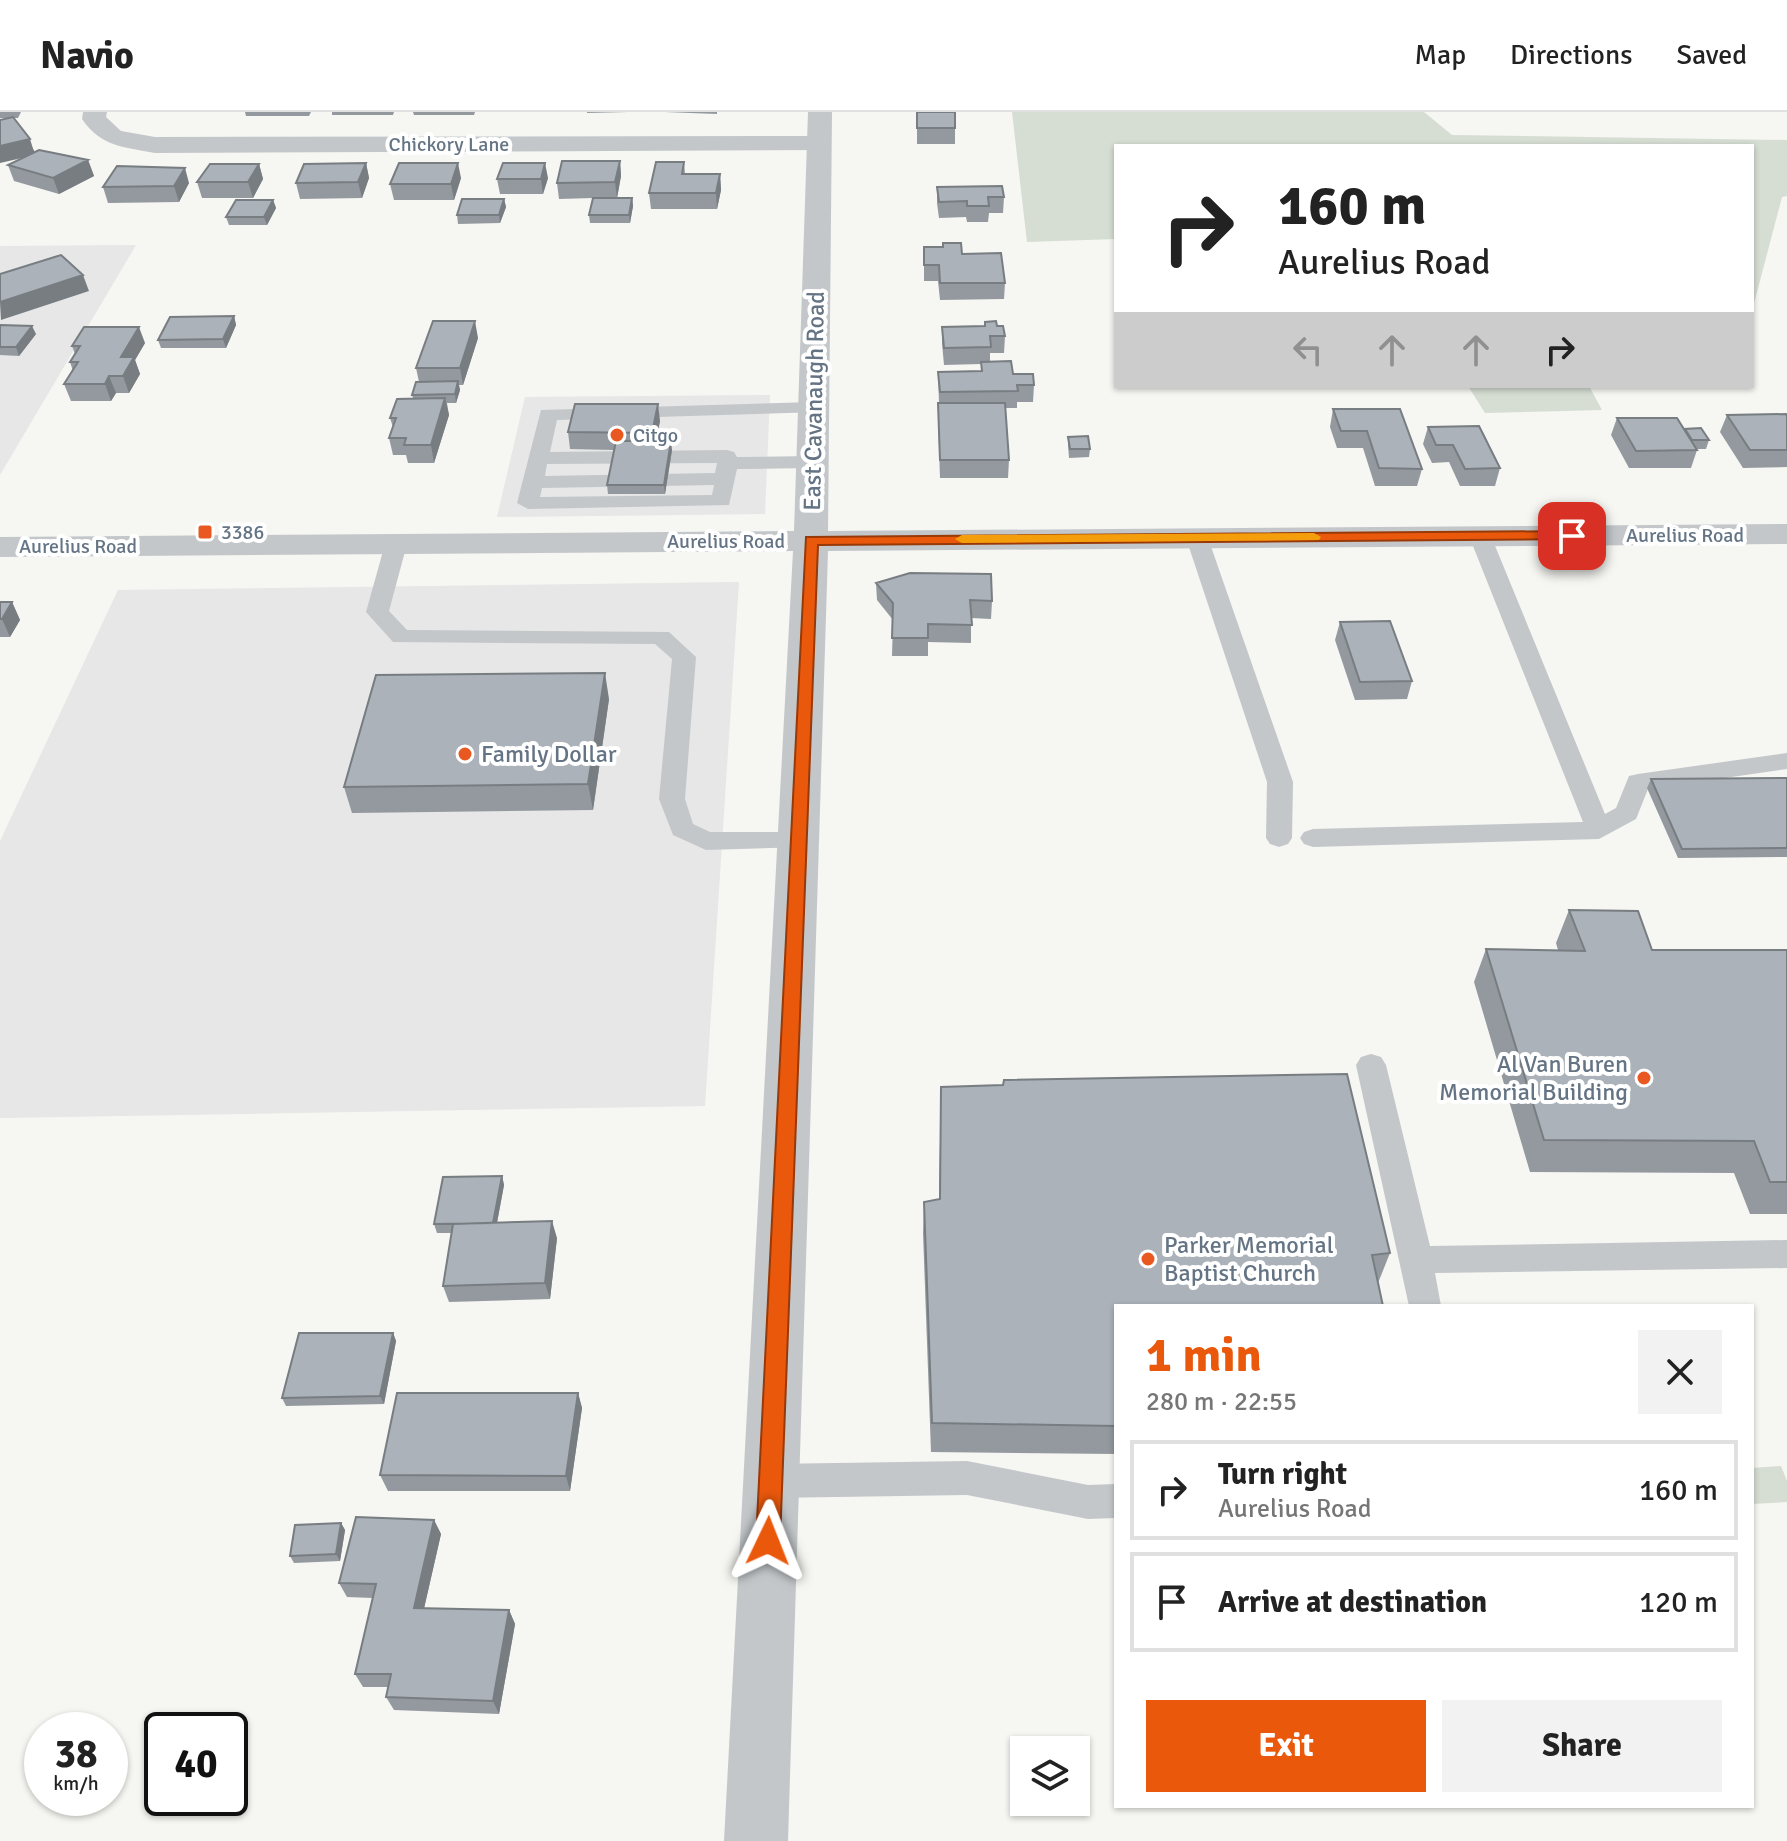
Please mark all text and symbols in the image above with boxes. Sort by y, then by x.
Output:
text: Navio [40,32,134,79]
text: Map [1414,38,1466,72]
text: Directions [1510,38,1632,72]
text: Saved [1676,38,1747,72]
street label: Chickory Lane [389,132,509,157]
text: 160 m [1278,171,1426,240]
icon: right [1146,176,1250,280]
text: Aurelius Road [1278,240,1490,285]
street label: East Cavanaugh Road [797,291,831,511]
icon: left [1286,328,1330,372]
icon: ahead [1370,328,1414,372]
icon: ahead [1454,328,1498,372]
icon: right [1538,328,1582,372]
place label: Citgo [633,423,678,448]
marker: Citgo [608,426,626,444]
pin [1538,502,1606,570]
icon: arrive [1550,514,1594,558]
place label: 3386 [221,520,264,545]
marker: 3386 [196,523,214,541]
street label: Aurelius Road [1626,523,1744,548]
street label: Aurelius Road [667,529,785,554]
street label: Aurelius Road [19,534,137,559]
place label: Family Dollar [481,739,617,769]
marker: Family Dollar [456,745,474,763]
place label: Al Van Buren Memorial Building [1439,1049,1628,1107]
marker: Al Van Buren Memorial Building [1635,1069,1653,1087]
place label: Parker Memorial Baptist Church [1164,1230,1334,1288]
marker: Parker Memorial Baptist Church [1139,1250,1157,1268]
text: 1 min [1146,1326,1262,1385]
button: close [1638,1330,1722,1414]
text: 280 m · 22:55 [1146,1386,1297,1418]
text: Turn right [1218,1456,1347,1493]
icon: right [1150,1468,1194,1512]
text: 160 m [1639,1472,1718,1509]
text: Aurelius Road [1218,1493,1371,1525]
position arrow [726,1499,810,1583]
icon: arrive [1150,1580,1194,1624]
text: Arrive at destination [1218,1584,1487,1621]
text: 120 m [1639,1584,1718,1621]
button: Exit [1146,1700,1426,1792]
button: Share [1442,1700,1722,1792]
speed limit sign: 40 [144,1712,248,1816]
text: 38 [54,1729,98,1779]
map controls [1010,1736,1090,1816]
button: layers [1010,1736,1090,1816]
text: km/h [53,1771,99,1796]

